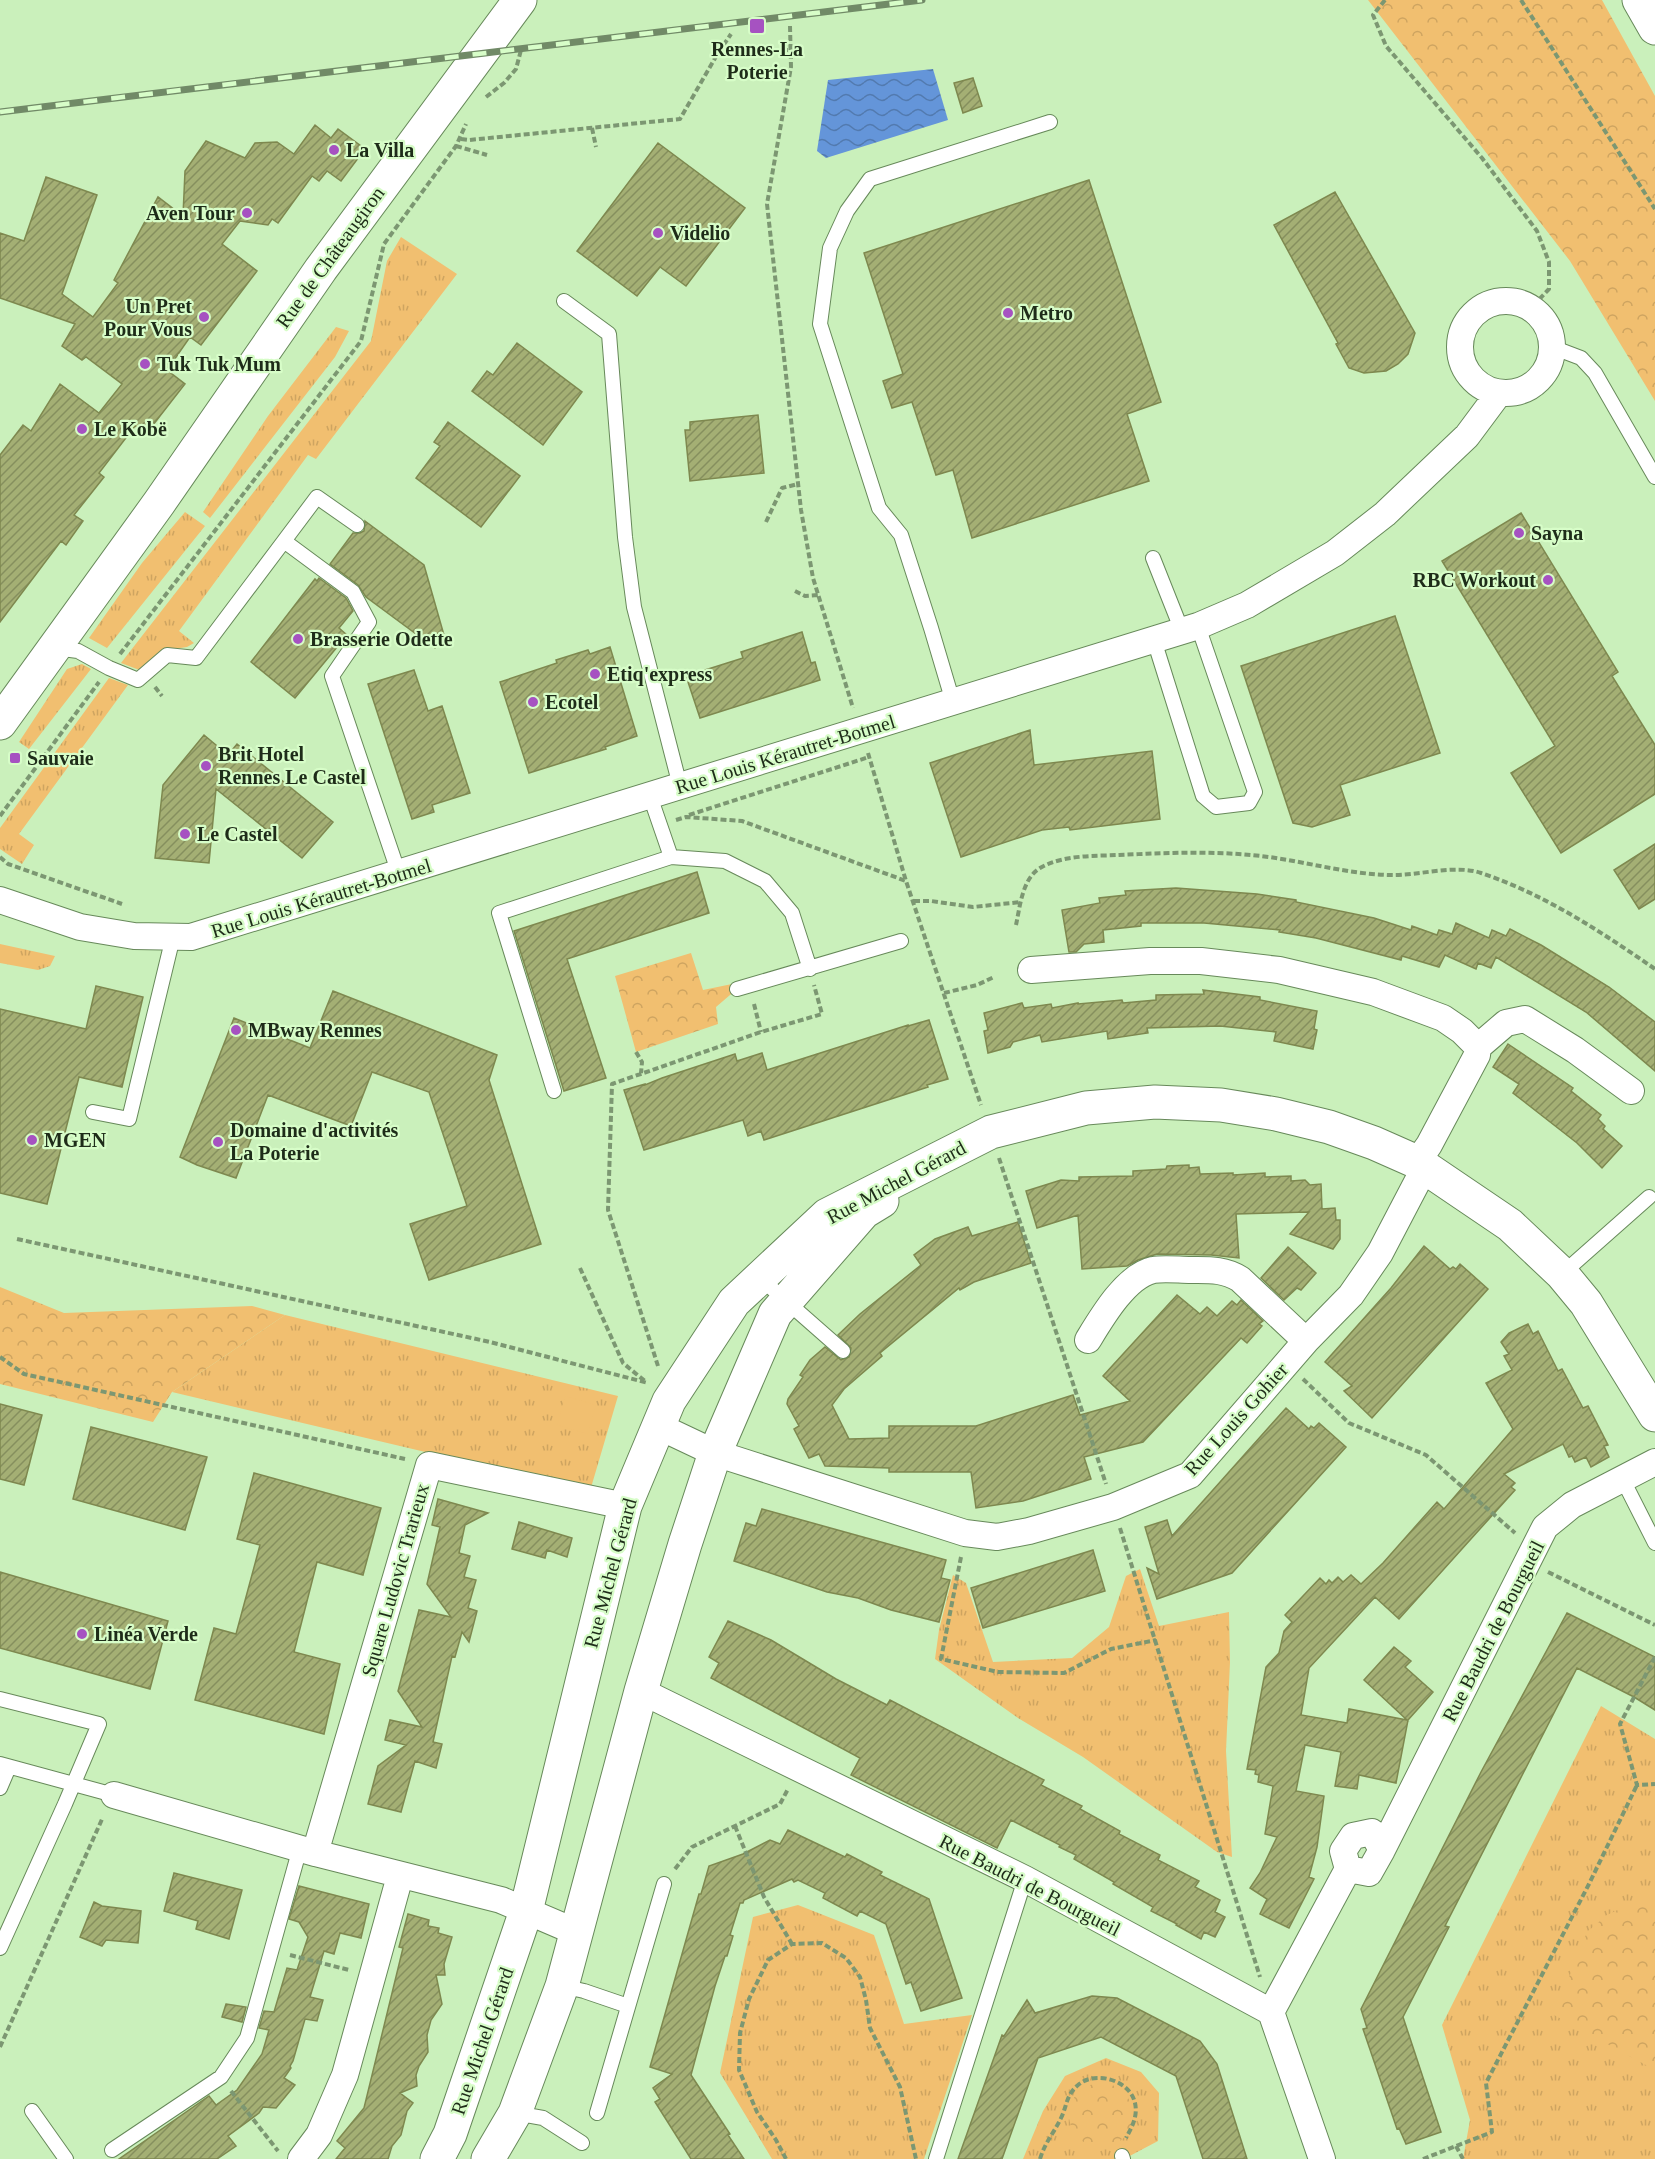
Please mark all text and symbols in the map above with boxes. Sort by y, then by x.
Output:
marker: Rennes-La Poterie [748,17,766,35]
place label: Rennes-La Poterie [711,38,803,83]
place label: La Villa [346,139,414,161]
marker: La Villa [327,143,341,157]
street label: Rue de Châteaugiron [271,182,389,332]
place label: Aven Tour [146,202,235,224]
marker: Aven Tour [240,206,254,220]
place label: Videlio [670,222,730,244]
marker: Videlio [651,226,665,240]
place label: Un Pret Pour Vous [104,295,192,340]
place label: Metro [1020,302,1073,324]
marker: Metro [1001,306,1015,320]
marker: Un Pret Pour Vous [197,310,211,324]
place label: Tuk Tuk Mum [157,353,281,375]
marker: Tuk Tuk Mum [138,357,152,371]
place label: Le Kobë [94,418,167,440]
marker: Le Kobë [75,422,89,436]
place label: Sayna [1531,522,1583,545]
marker: Sayna [1512,526,1526,540]
place label: RBC Workout [1412,569,1536,591]
marker: RBC Workout [1541,573,1555,587]
place label: Brasserie Odette [310,628,453,650]
marker: Brasserie Odette [291,632,305,646]
place label: Etiq'express [607,663,712,686]
marker: Etiq'express [588,667,602,681]
place label: Ecotel [545,691,599,713]
marker: Ecotel [526,695,540,709]
street label: Rue Louis Kérautret-Botmel [672,710,898,798]
place label: Brit Hotel Rennes Le Castel [218,743,366,788]
place label: Sauvaie [27,747,94,769]
marker: Sauvaie [8,751,22,765]
marker: Brit Hotel Rennes Le Castel [199,759,213,773]
place label: Le Castel [197,823,278,845]
marker: Le Castel [178,827,192,841]
street label: Rue Louis Kérautret-Botmel [208,854,434,942]
place label: MBway Rennes [248,1019,382,1042]
marker: MBway Rennes [229,1023,243,1037]
place label: Domaine d'activités La Poterie [230,1119,399,1164]
place label: MGEN [44,1129,107,1151]
marker: MGEN [25,1133,39,1147]
marker: Domaine d'activités La Poterie [211,1135,225,1149]
street label: Rue Michel Gérard [823,1136,969,1228]
street label: Rue Louis Gohier [1180,1358,1292,1480]
street label: Square Ludovic Trarieux [357,1481,434,1679]
street label: Rue Michel Gérard [579,1496,641,1650]
street label: Rue Baudri de Bourgueil [1438,1536,1549,1726]
place label: Linéa Verde [94,1623,198,1645]
marker: Linéa Verde [75,1627,89,1641]
street label: Rue Baudri de Bourgueil [935,1830,1125,1941]
street label: Rue Michel Gérard [446,1964,518,2118]

